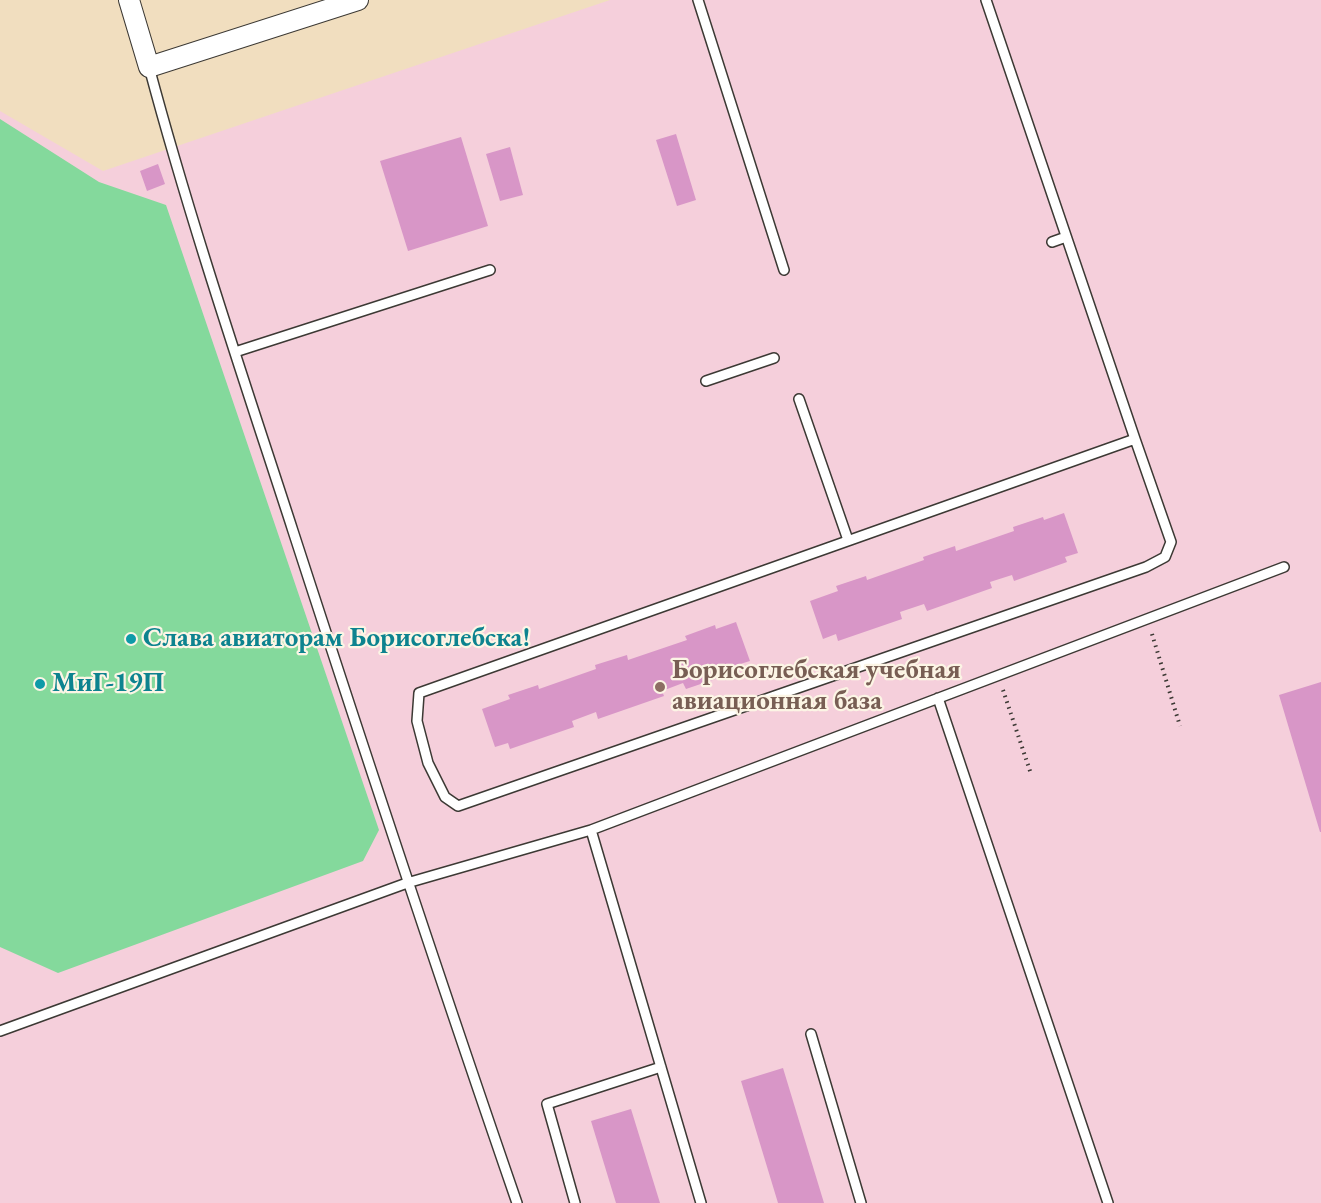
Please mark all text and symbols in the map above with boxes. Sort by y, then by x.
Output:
place label: Слава авиаторам Борисоглебска! [143,623,530,655]
marker: Слава авиаторам Борисоглебска! [124,632,138,646]
place label: Борисоглебская учебная авиационная база [672,655,961,718]
place label: МиГ-19П [52,668,164,700]
marker: МиГ-19П [33,677,47,691]
marker: Борисоглебская учебная авиационная база [653,680,667,694]

